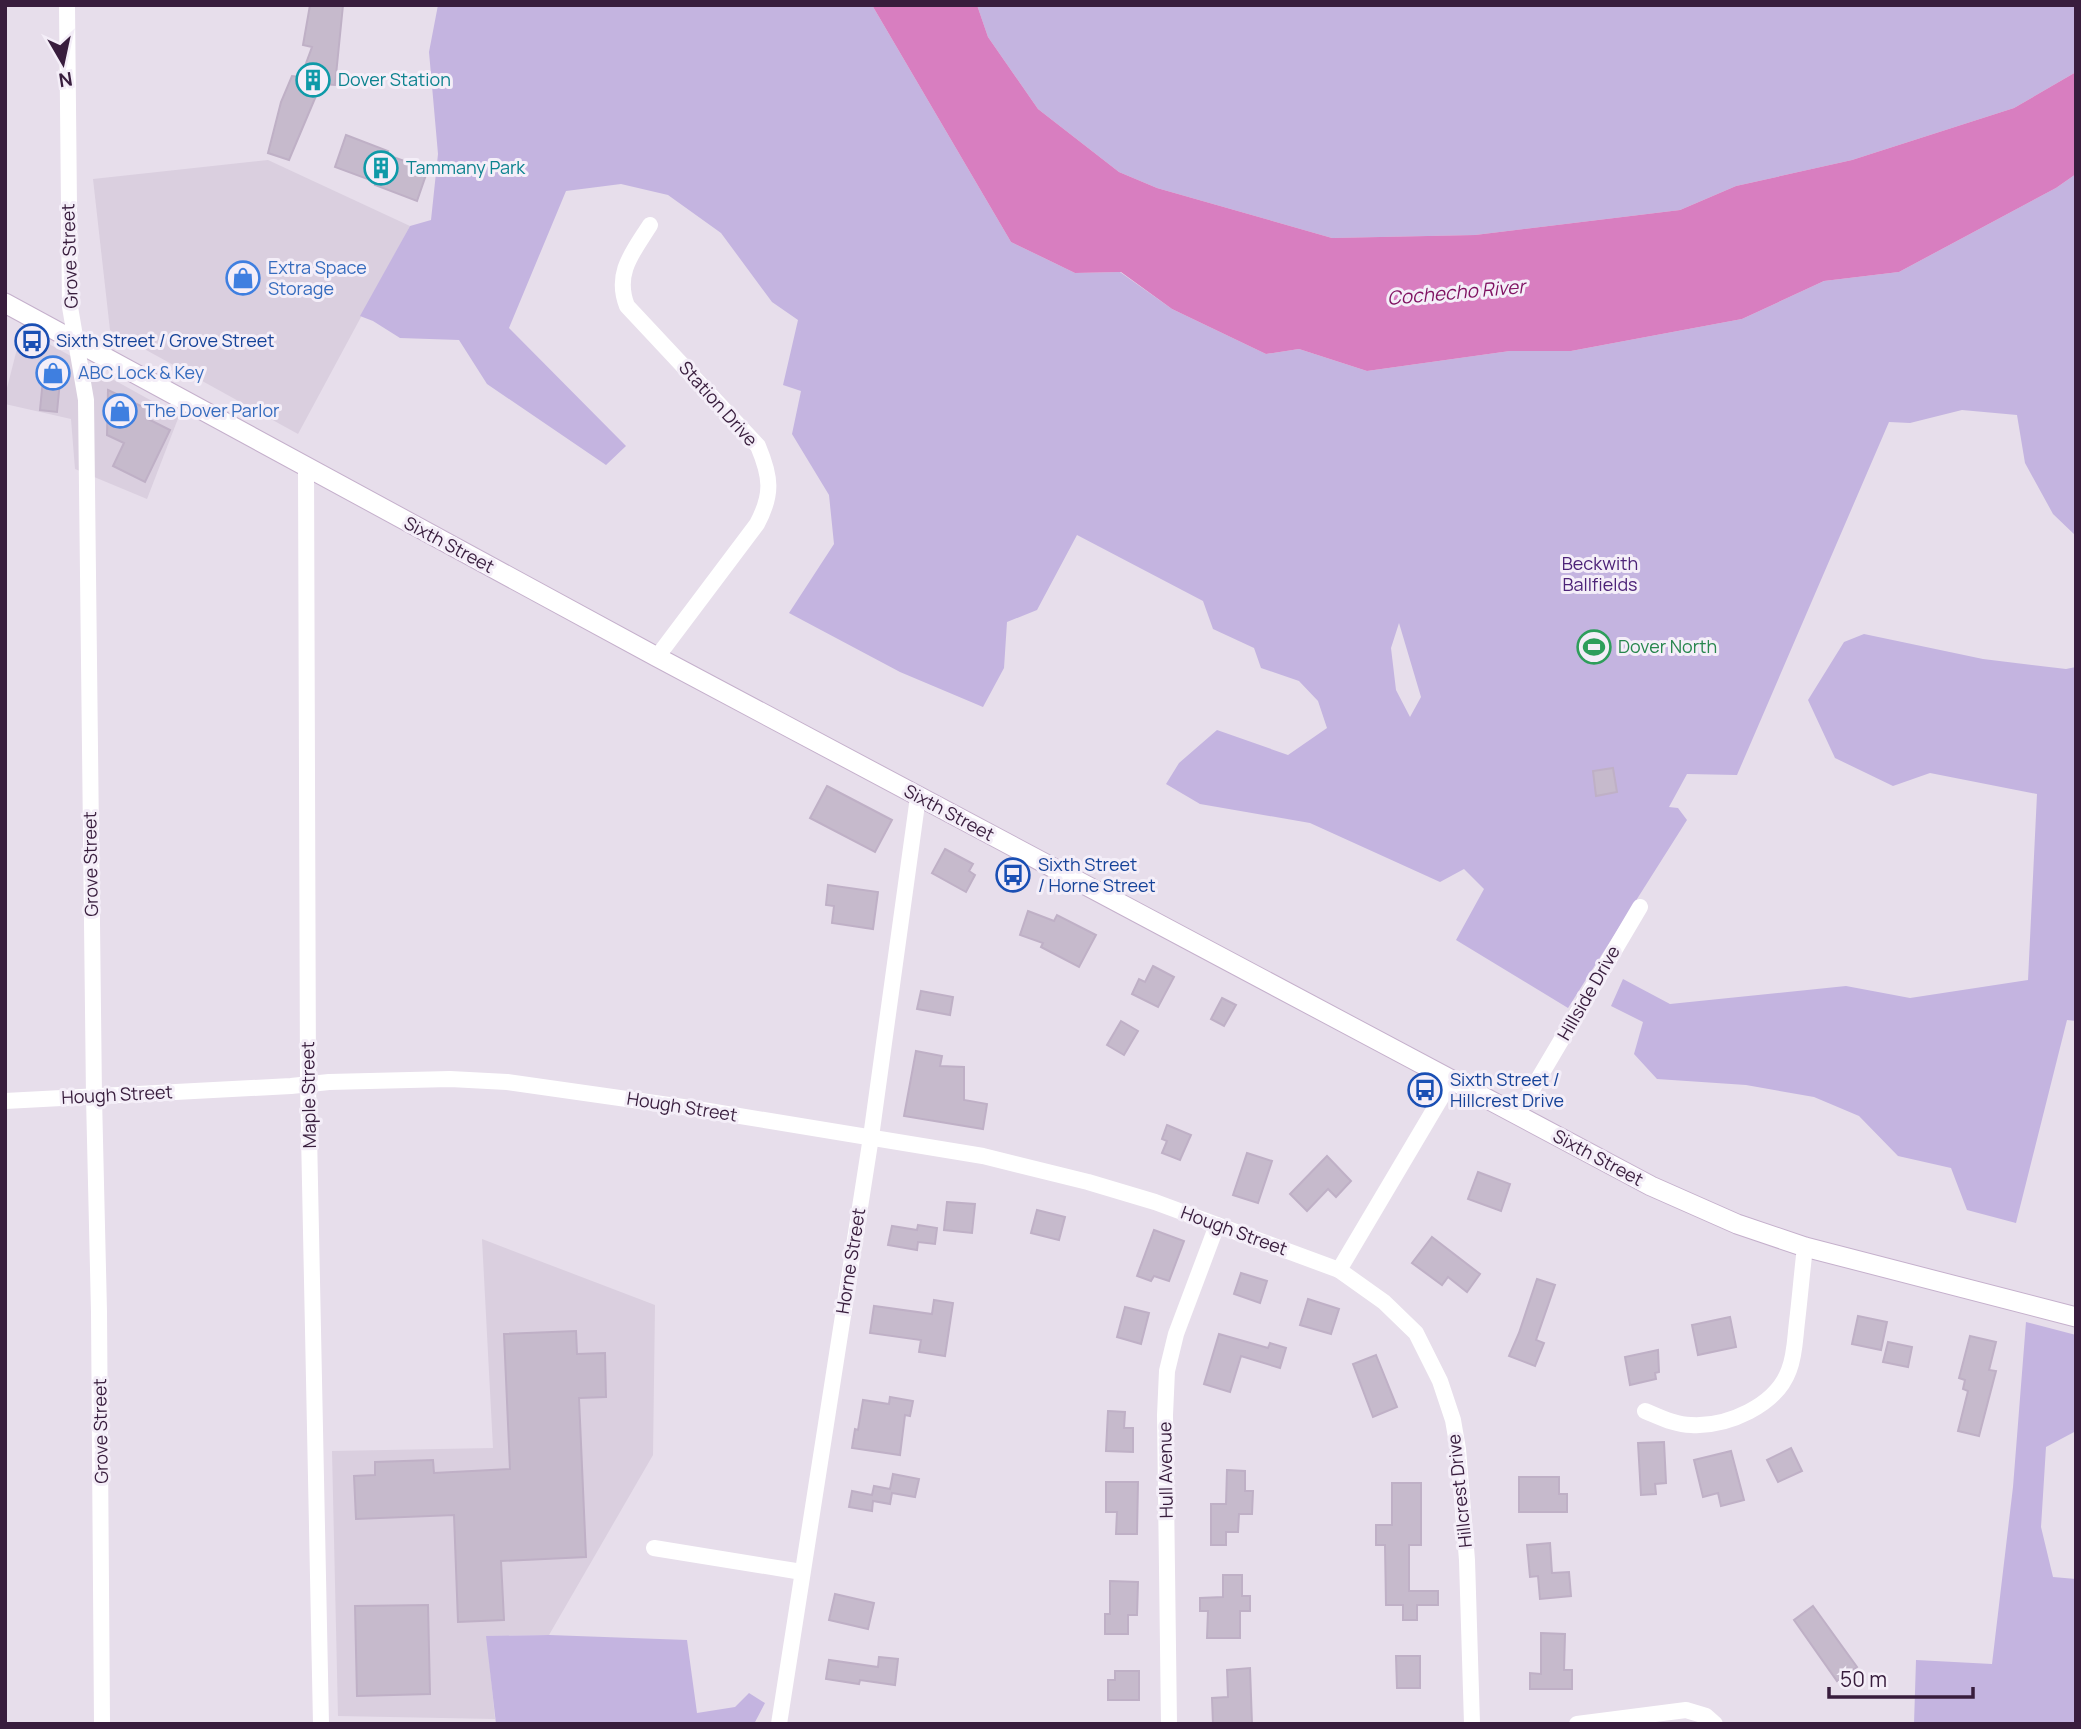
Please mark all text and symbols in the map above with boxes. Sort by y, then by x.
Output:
north arrow [28,28,98,98]
building icon: Dover Station [294,61,332,99]
text: N [57,66,74,94]
place label: Dover Station [338,67,451,91]
building icon: Tammany Park [362,149,400,187]
place label: Tammany Park [406,155,526,179]
street label: Grove Street [55,203,83,309]
place label: Extra Space Storage [268,255,367,300]
shop icon: Extra Space Storage [224,259,262,297]
water label: Cochecho River [1386,273,1528,311]
bus stop icon: Sixth Street / Grove Street [13,322,51,360]
place label: Sixth Street / Grove Street [56,328,274,352]
shop icon: ABC Lock & Key [34,354,72,392]
street label: Station Drive [674,356,763,451]
place label: ABC Lock & Key [78,360,205,384]
shop icon: The Dover Parlor [101,392,139,430]
place label: The Dover Parlor [144,398,280,422]
street label: Sixth Street [400,510,499,578]
park label: Beckwith Ballfields [1562,551,1638,596]
sports icon: Dover North [1575,628,1613,666]
place label: Dover North [1618,634,1717,658]
street label: Sixth Street [900,778,999,846]
street label: Grove Street [77,811,103,917]
place label: Sixth Street / Horne Street [1038,852,1156,897]
bus stop icon: Sixth Street / Horne Street [994,856,1032,894]
street label: Hillside Drive [1551,941,1625,1044]
street label: Maple Street [295,1041,321,1149]
place label: Sixth Street / Hillcrest Drive [1450,1067,1564,1112]
bus stop icon: Sixth Street / Hillcrest Drive [1406,1071,1444,1109]
street label: Hough Street [61,1079,173,1109]
street label: Hough Street [625,1085,739,1127]
street label: Sixth Street [1549,1123,1648,1191]
street label: Hough Street [1178,1200,1291,1260]
street label: Horne Street [830,1206,870,1316]
street label: Grove Street [87,1378,113,1484]
street label: Hull Avenue [1152,1421,1178,1519]
street label: Hillcrest Drive [1441,1433,1477,1549]
scale bar [1829,1656,1972,1700]
text: 50 m [1840,1665,1887,1693]

